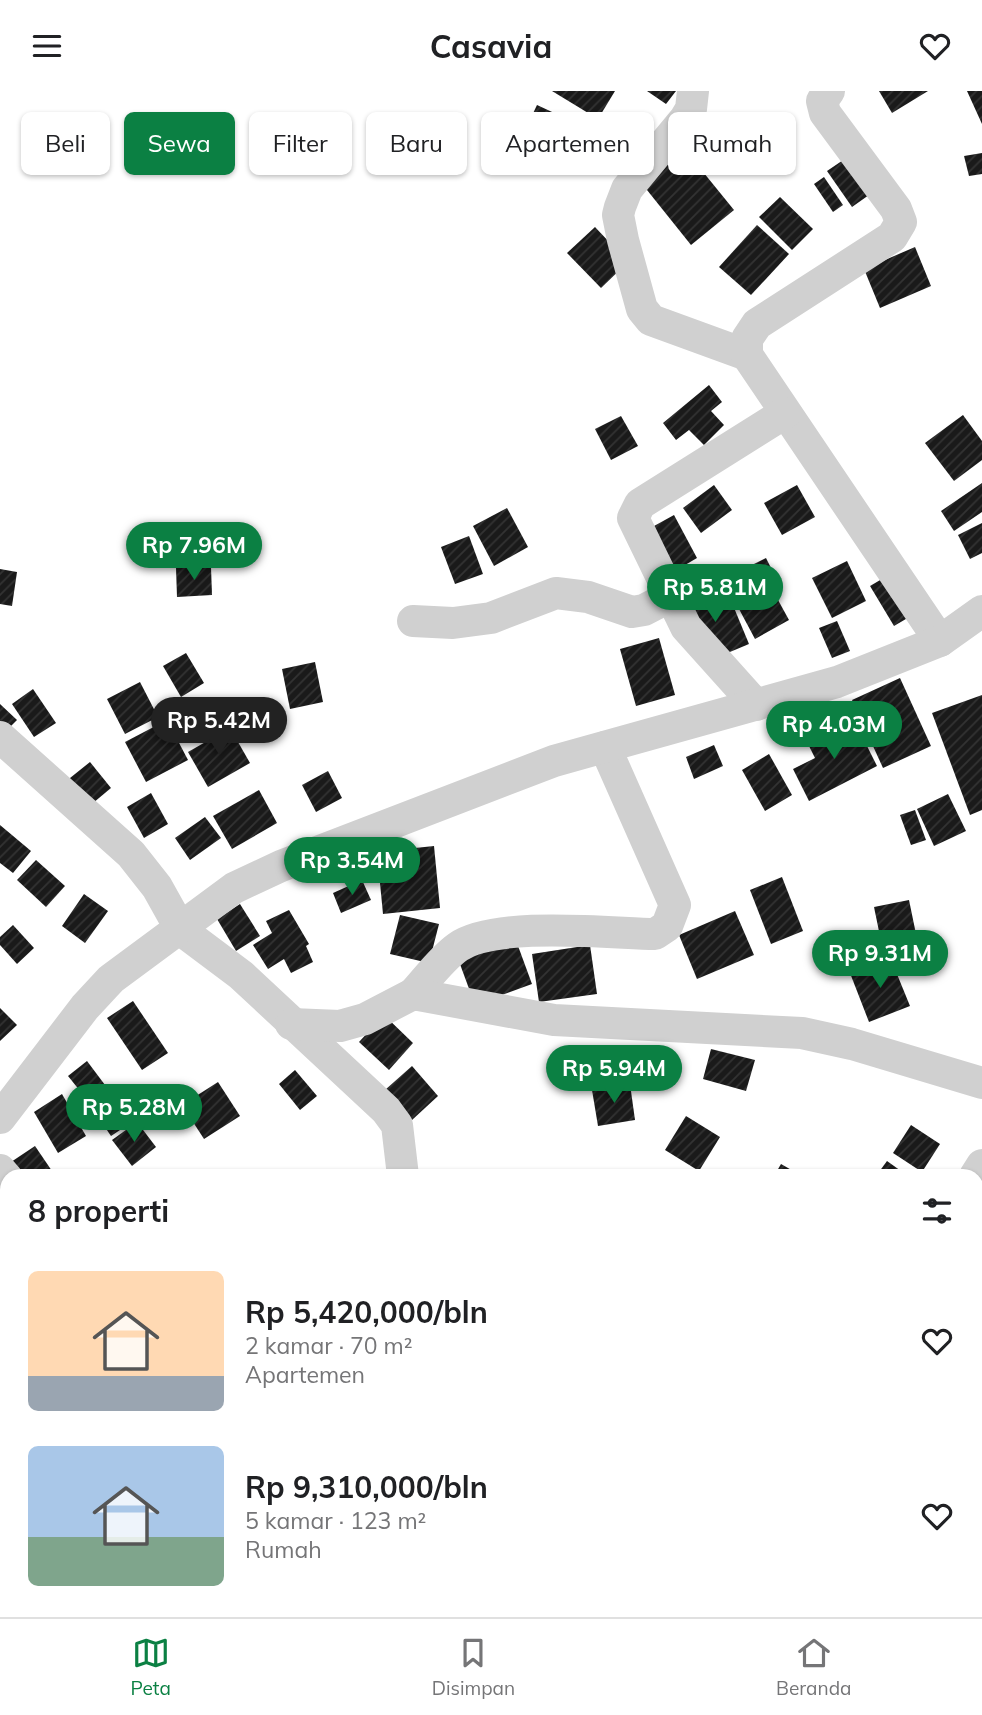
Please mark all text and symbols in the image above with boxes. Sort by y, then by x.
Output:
text: Casavia [430,26,552,66]
icon: menu [28,27,66,65]
icon: heart [916,27,954,65]
chip: Beli [21,112,110,175]
chip: Sewa [124,112,235,175]
chip: Filter [249,112,352,175]
chip: Baru [366,112,467,175]
chip: Apartemen [481,112,654,175]
chip: Rumah [668,112,796,175]
pin: Rp 7.96M [122,523,266,582]
text: Rp 7.96M [142,530,246,559]
pin: Rp 5.81M [643,565,787,624]
text: Rp 5.81M [663,572,767,601]
pin: Rp 5.42M [147,697,291,757]
pin: Rp 4.03M [762,701,906,761]
text: Rp 5.42M [167,705,271,734]
text: Rp 4.03M [782,709,886,738]
pin: Rp 3.54M [280,837,424,897]
text: Rp 3.54M [300,845,404,874]
pin: Rp 9.31M [808,930,952,990]
text: Rp 9.31M [828,938,932,967]
pin: Rp 5.94M [542,1045,686,1105]
text: Rp 5.94M [562,1053,666,1082]
pin: Rp 5.28M [62,1084,206,1144]
text: Rp 5.28M [82,1092,186,1121]
text: 8 properti [28,1192,169,1230]
icon: filters [918,1192,956,1230]
text: Rp 5,420,000/bln [245,1293,488,1331]
icon: home [84,1299,168,1383]
icon: heart [918,1322,956,1360]
text: 2 kamar · 70 m² [245,1331,413,1360]
text: Apartemen [245,1360,365,1389]
text: Rp 9,310,000/bln [245,1468,488,1506]
icon: home [84,1474,168,1558]
icon: heart [918,1497,956,1535]
text: 5 kamar · 123 m² [245,1506,426,1535]
text: Rumah [245,1535,322,1564]
tab: Peta [130,1634,171,1700]
tab: Disimpan [432,1634,515,1700]
tab: Beranda [776,1634,851,1700]

